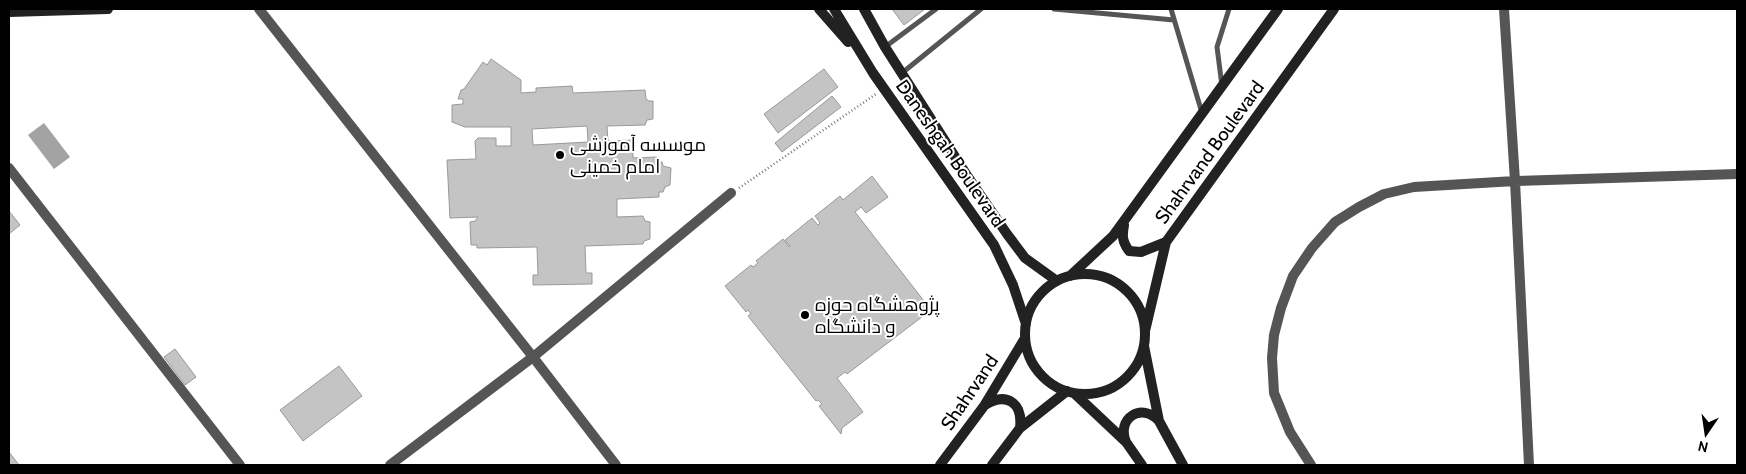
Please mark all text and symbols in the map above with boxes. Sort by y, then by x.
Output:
street label: Daneshgah Boulevard [891,75,1010,232]
street label: Shahrvand Boulevard [1150,76,1269,228]
place label: موسسه آموزشی امام خمینی [570,133,706,180]
marker: موسسه آموزشی امام خمینی [554,149,566,161]
place label: پژوهشگاه حوزه و دانشگاه [815,293,940,338]
marker: پژوهشگاه حوزه و دانشگاه [799,309,811,321]
street label: Shahrvand [936,350,1003,434]
north arrow [1681,409,1731,459]
text: N [1696,437,1710,457]

